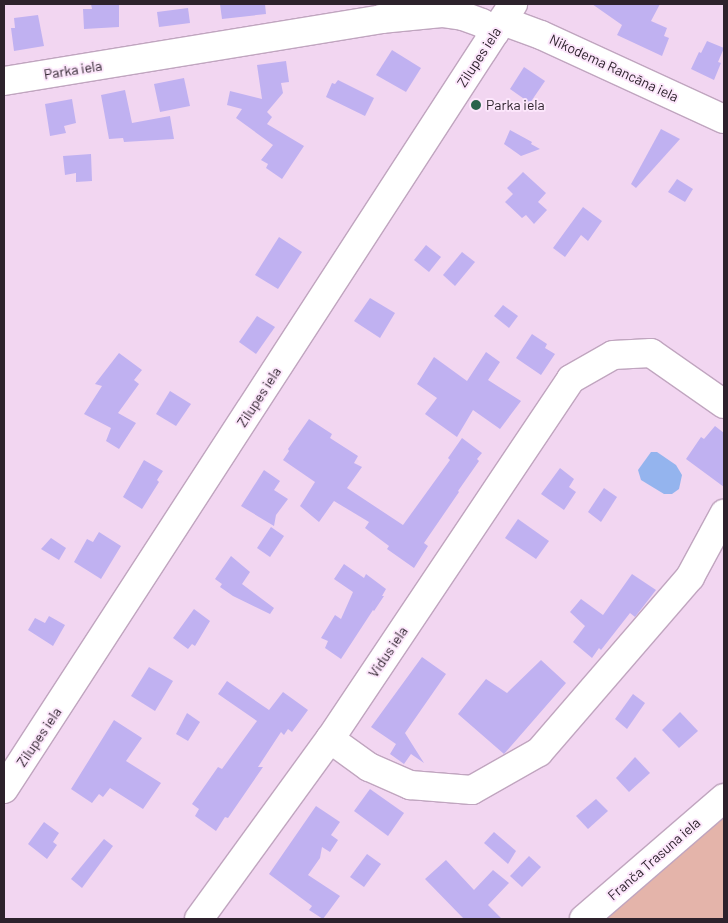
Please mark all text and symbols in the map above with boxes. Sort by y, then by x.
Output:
street label: Zilupes iela [453,24,505,90]
street label: Nikodema Rancāna iela [547,31,681,105]
street label: Parka iela [43,57,103,83]
place label: Parka iela [486,97,545,113]
marker: Parka iela [470,99,482,111]
street label: Zilupes iela [233,364,285,430]
street label: Vidus iela [365,623,411,681]
street label: Zilupes iela [13,704,65,770]
street label: Franča Trasuna iela [604,814,704,904]

